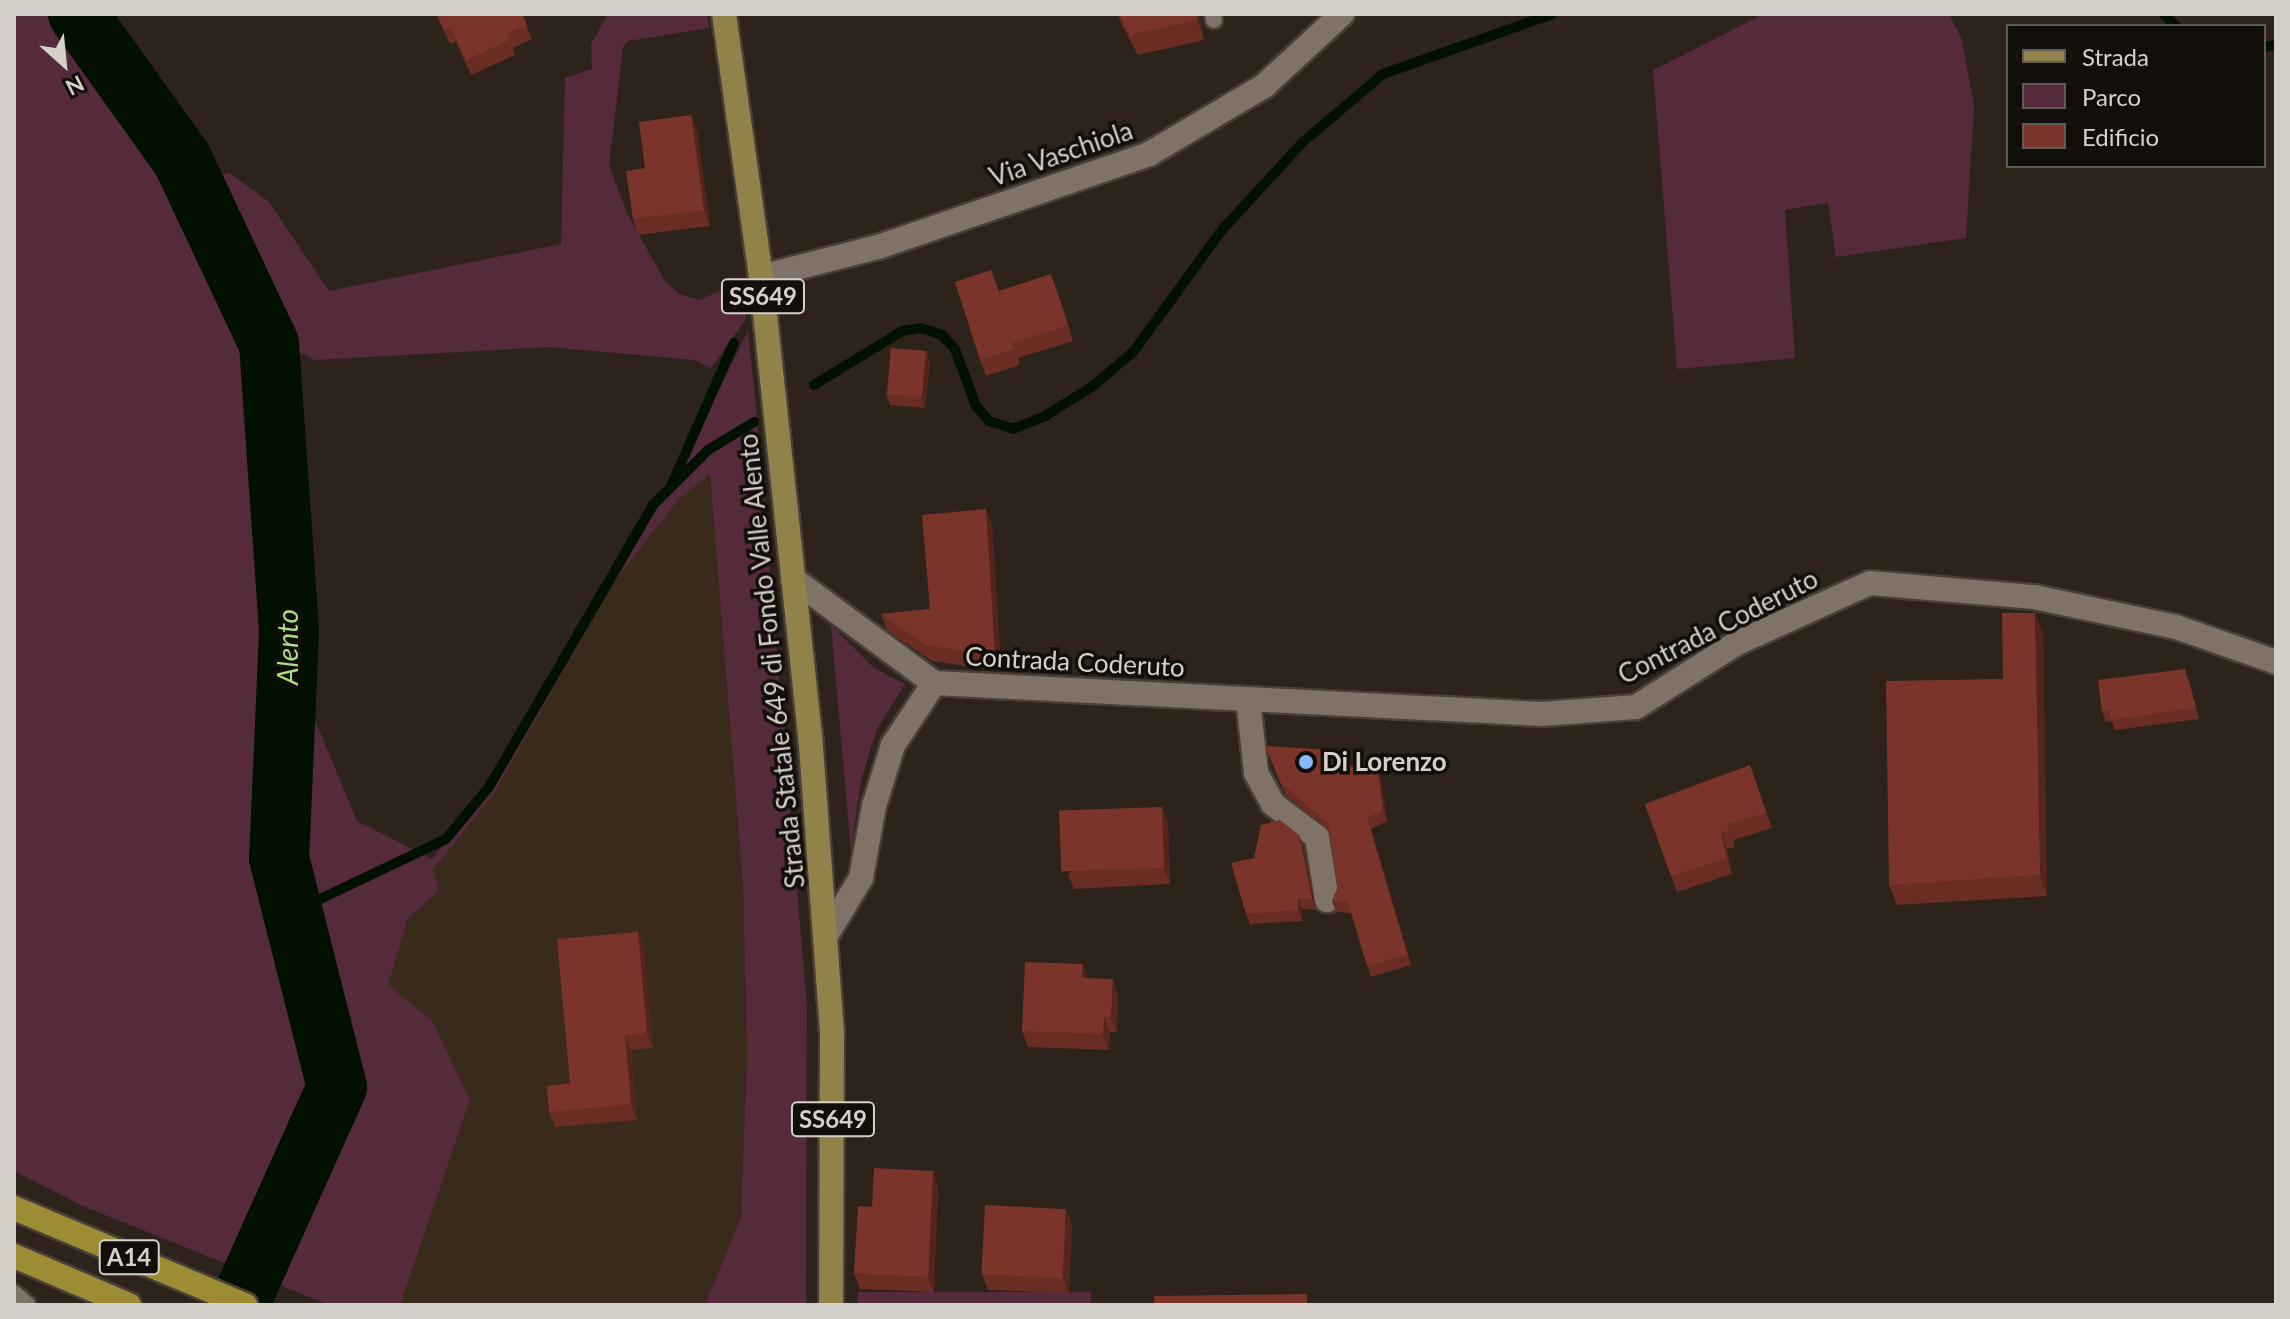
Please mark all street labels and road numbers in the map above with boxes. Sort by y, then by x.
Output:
street label: Via Vaschiola [985,115,1137,193]
road number: SS649 [719,276,807,316]
street label: Strada Statale 649 di Fondo Valle Alento [733,431,811,891]
street label: Contrada Coderuto [1613,563,1823,691]
street label: Contrada Coderuto [964,641,1186,683]
road number: SS649 [789,1099,877,1139]
road number: A14 [97,1237,161,1277]

